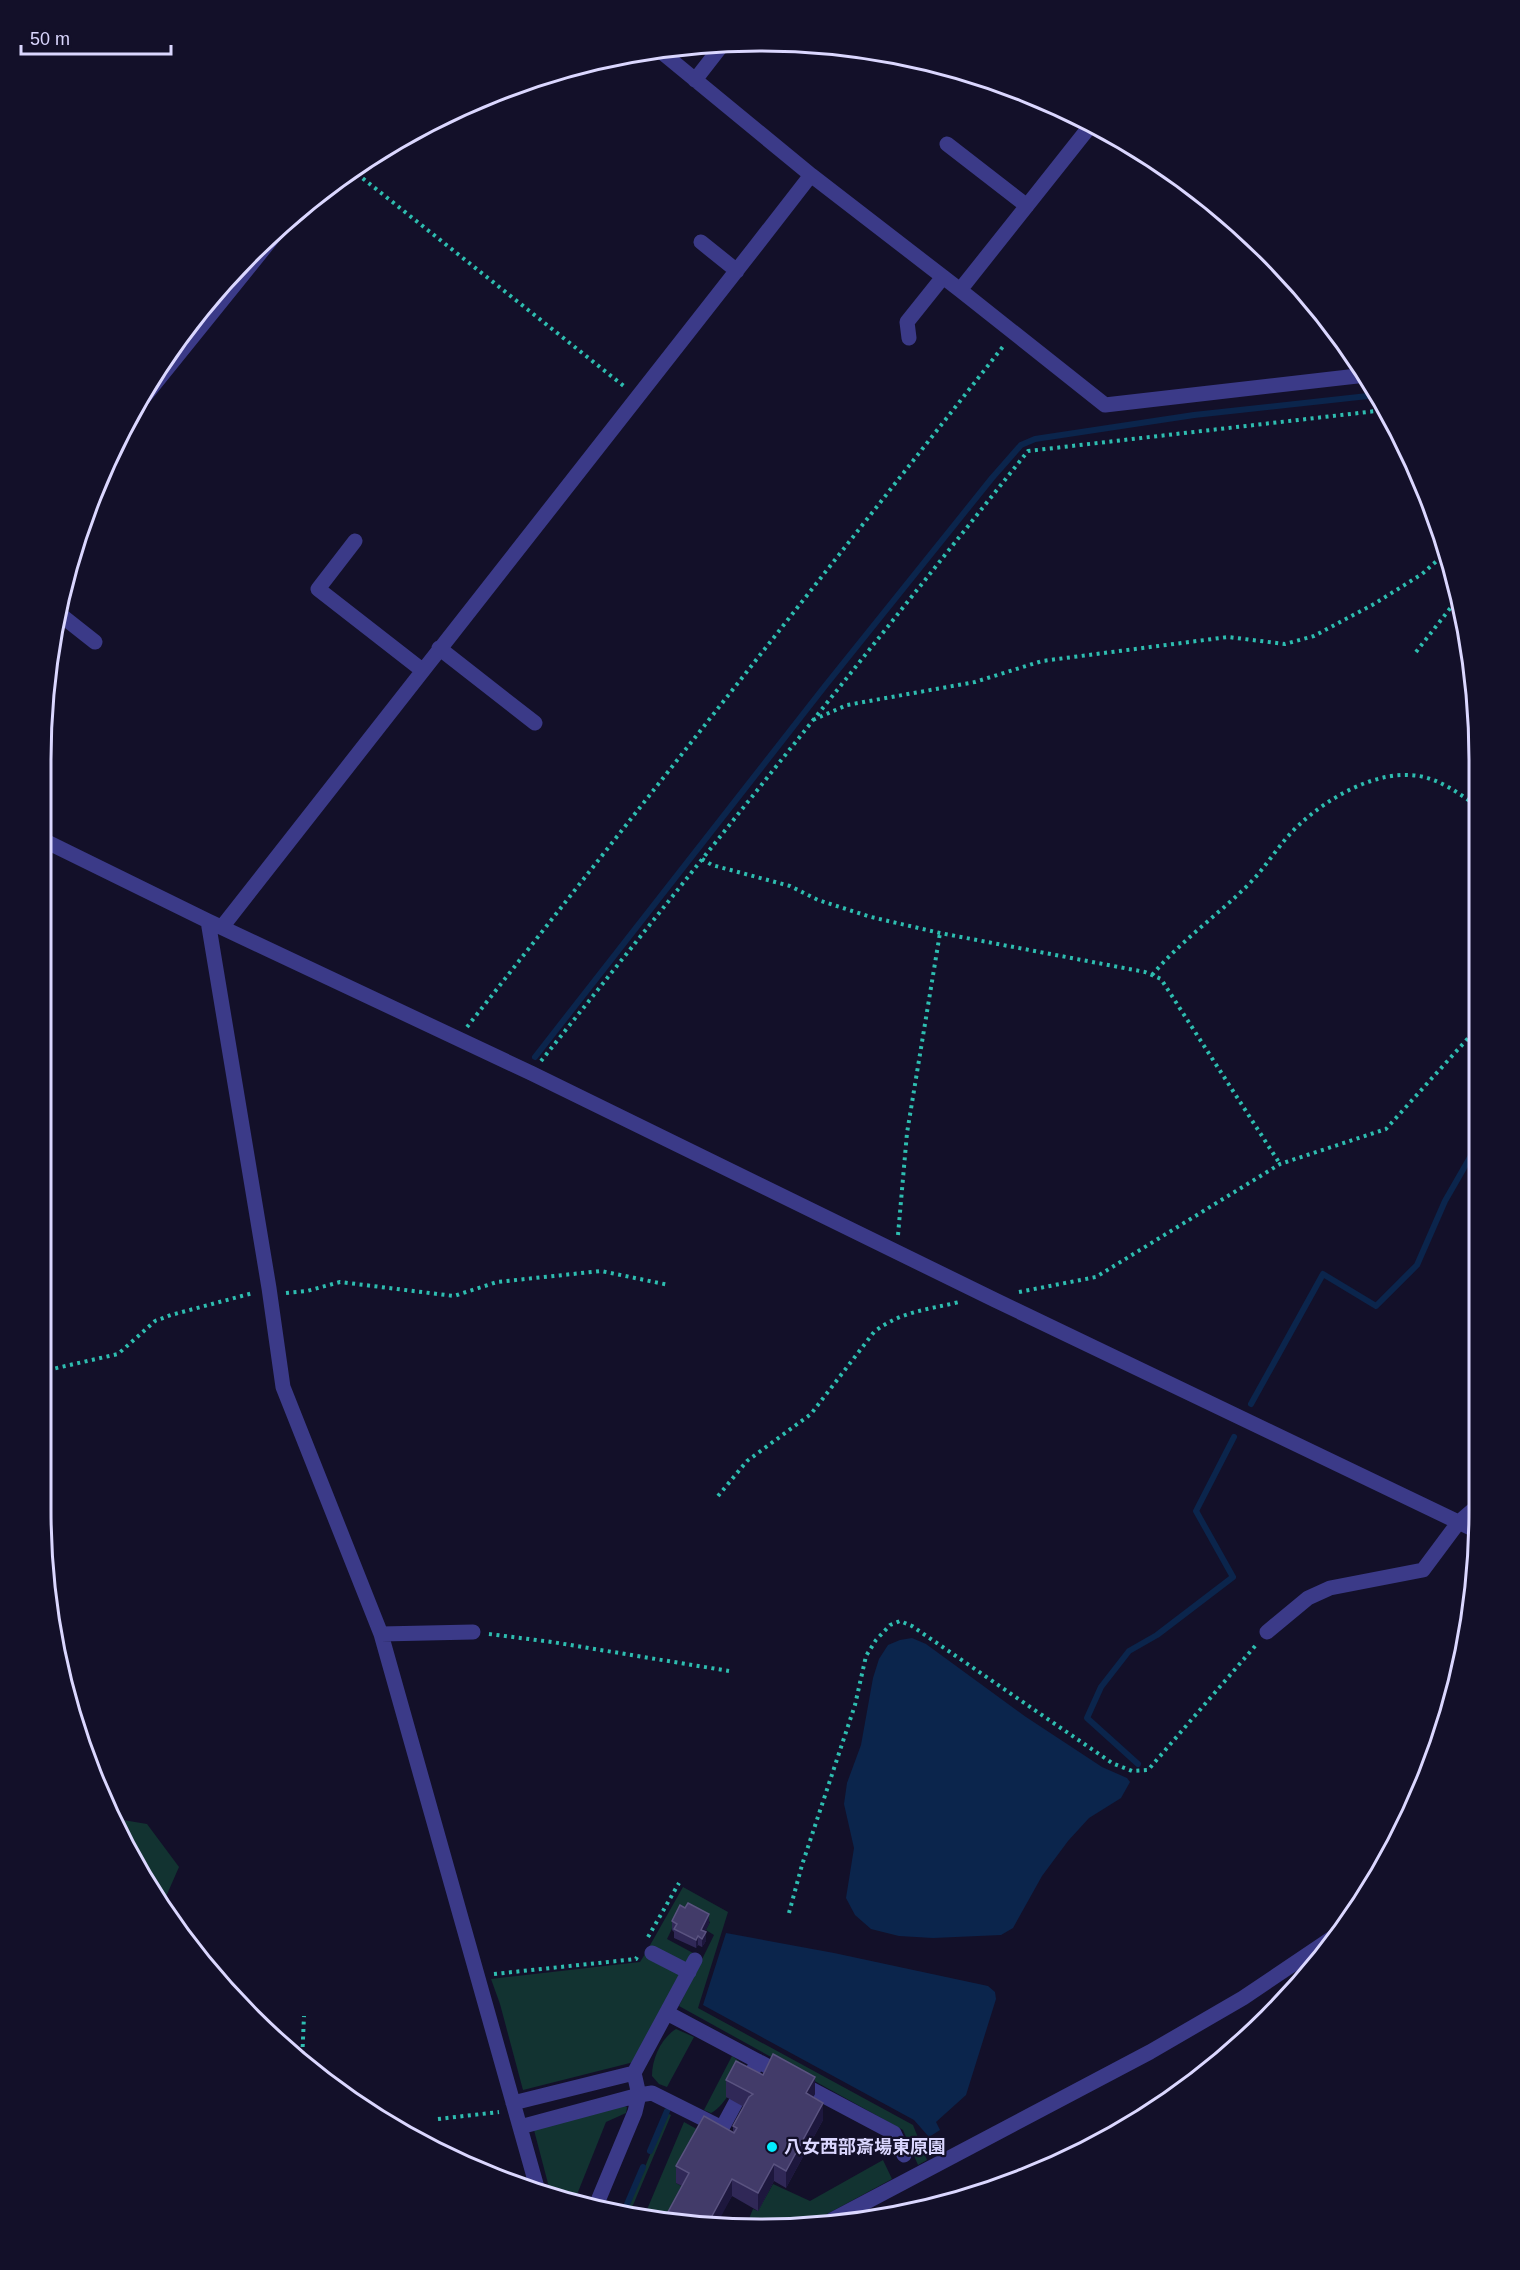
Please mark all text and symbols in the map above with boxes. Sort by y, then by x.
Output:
scale bar [21,18,171,56]
text: 50 m [30,29,70,49]
place label: 八女西部斎場東原園 [784,2137,946,2157]
marker: 八女西部斎場東原園 [765,2140,779,2154]

